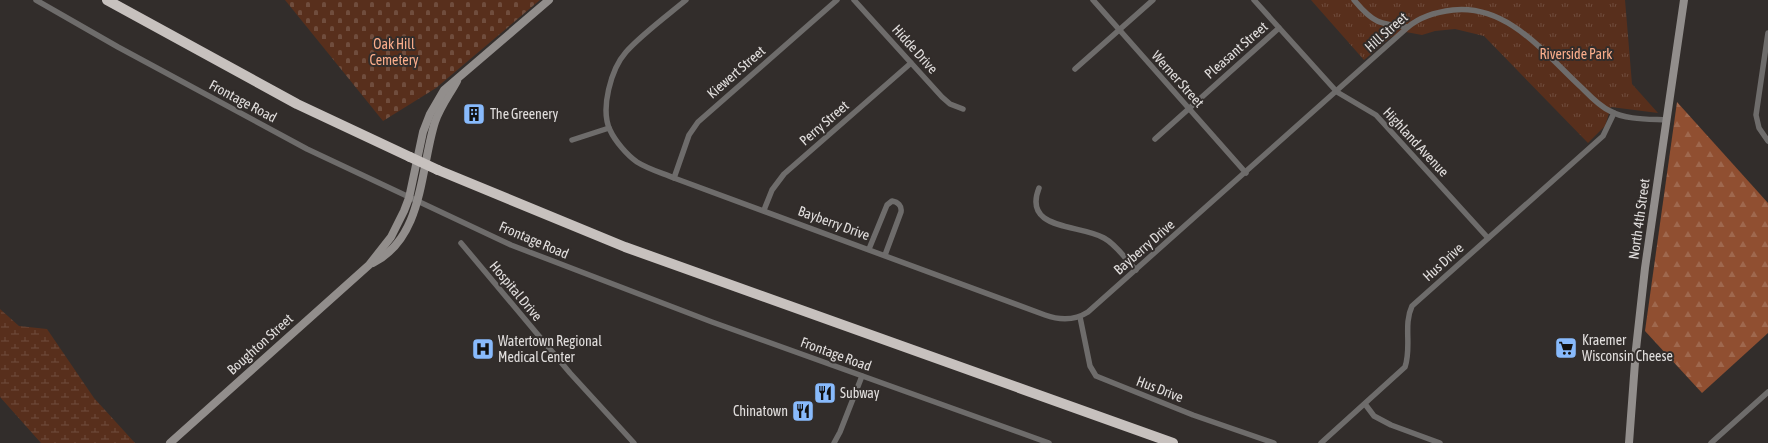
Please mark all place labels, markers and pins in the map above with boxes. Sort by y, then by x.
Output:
building icon: The Greenery [461,101,487,127]
place label: The Greenery [490,106,558,122]
place label: Kraemer Wisconsin Cheese [1582,332,1673,364]
place label: Watertown Regional Medical Center [498,333,602,365]
supermarket icon: Kraemer Wisconsin Cheese [1553,335,1579,361]
hospital icon: Watertown Regional Medical Center [470,336,496,362]
restaurant icon: Subway [812,380,838,406]
place label: Subway [840,385,880,401]
restaurant icon: Chinatown [790,398,816,424]
place label: Chinatown [733,403,788,419]

